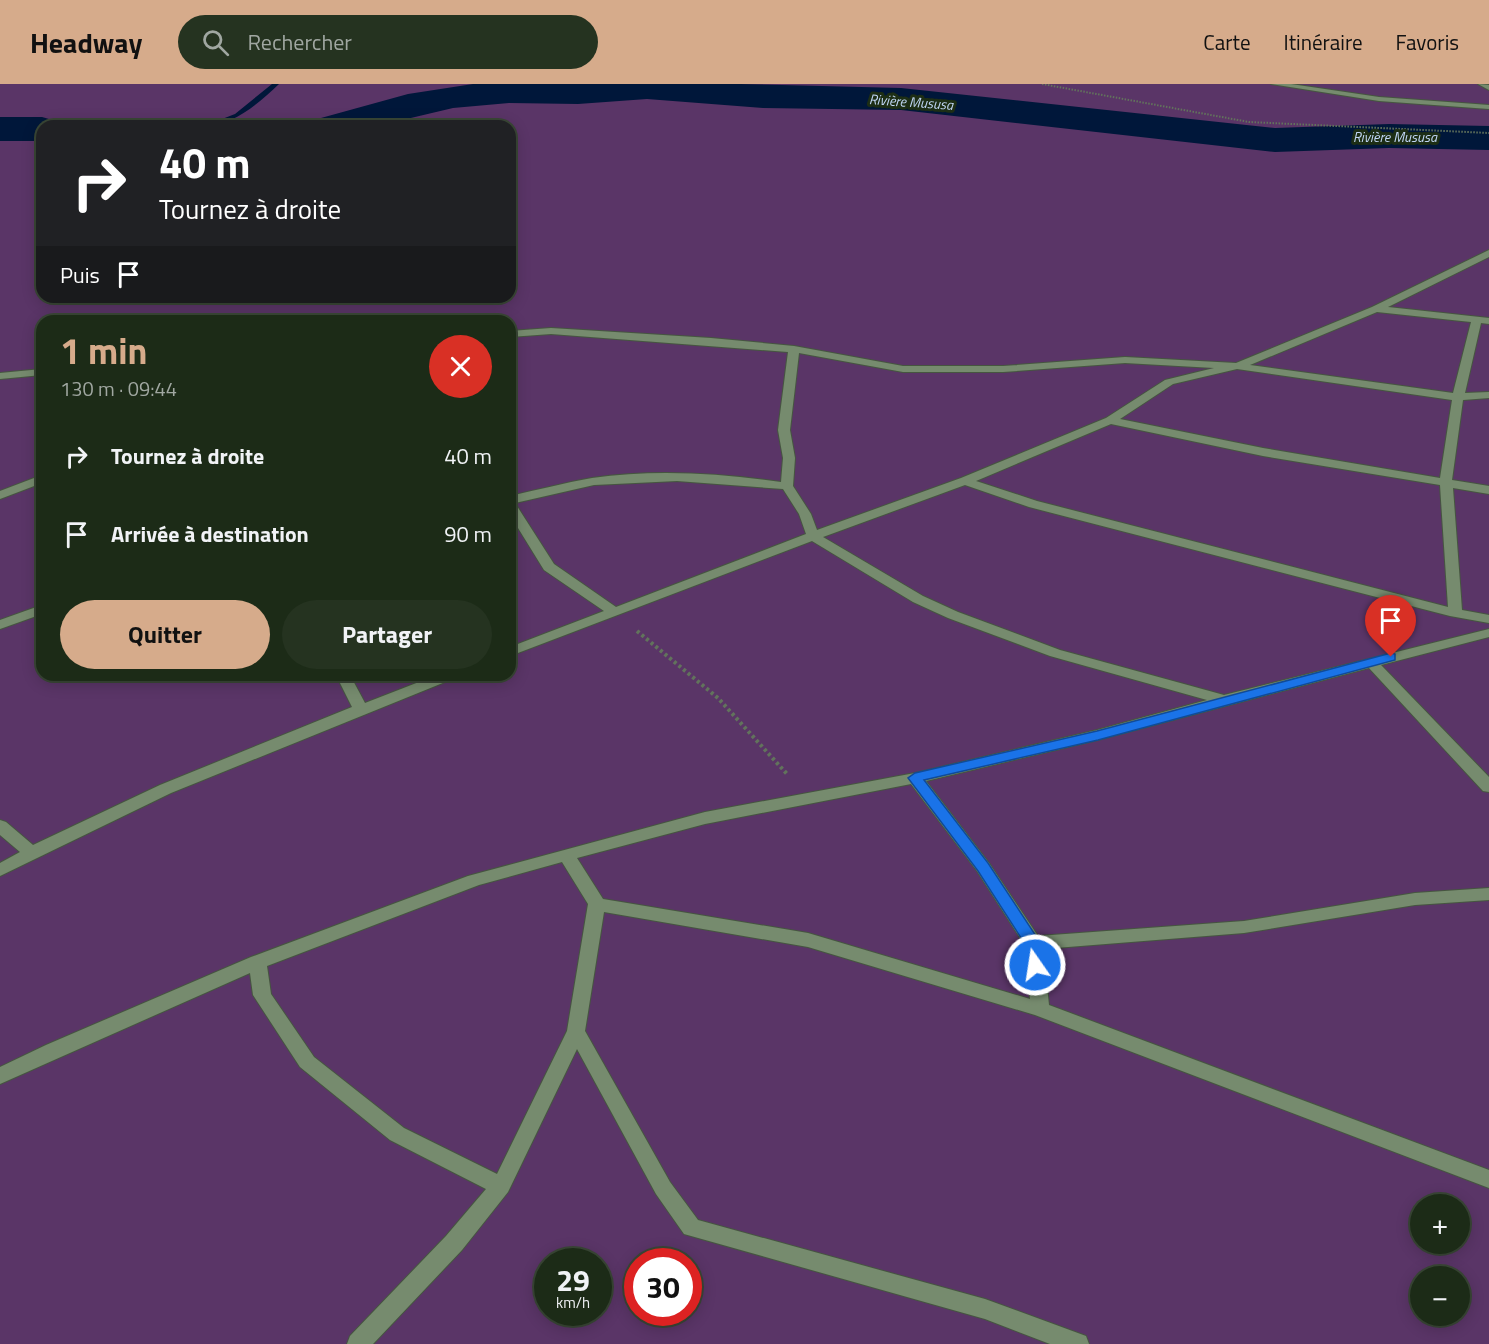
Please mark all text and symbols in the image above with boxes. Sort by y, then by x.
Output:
search box [178,15,598,69]
text: Headway [30,21,142,64]
text: Rechercher [247,25,352,59]
icon: search [199,26,232,59]
text: Carte [1203,26,1251,58]
text: Itinéraire [1284,26,1363,58]
text: Favoris [1396,26,1459,58]
water label: Rivière Mususa [868,88,955,115]
water label: Rivière Mususa [1353,126,1438,147]
text: 40 m [159,130,251,194]
icon: right [60,144,138,222]
text: Tournez à droite [159,188,341,229]
text: Puis [60,258,100,292]
icon: arrive [112,258,145,291]
text: 1 min [60,323,147,378]
button: close [429,335,492,398]
text: 130 m · 09:44 [60,373,177,404]
text: Tournez à droite [111,439,264,473]
text: 40 m [444,439,492,473]
icon: right [60,440,93,473]
text: Arrivée à destination [111,517,309,551]
text: 90 m [444,517,492,551]
icon: arrive [60,518,93,551]
pin [1365,595,1416,657]
button: Quitter [60,600,270,669]
button: Partager [282,600,492,669]
icon: arrive [1374,604,1407,637]
position arrow [1003,933,1067,997]
map controls [1410,1194,1470,1326]
button: + [1410,1194,1470,1254]
speed limit sign: 30 [624,1248,702,1326]
text: 29 [556,1257,590,1303]
button: − [1410,1266,1470,1326]
text: km/h [556,1291,590,1314]

